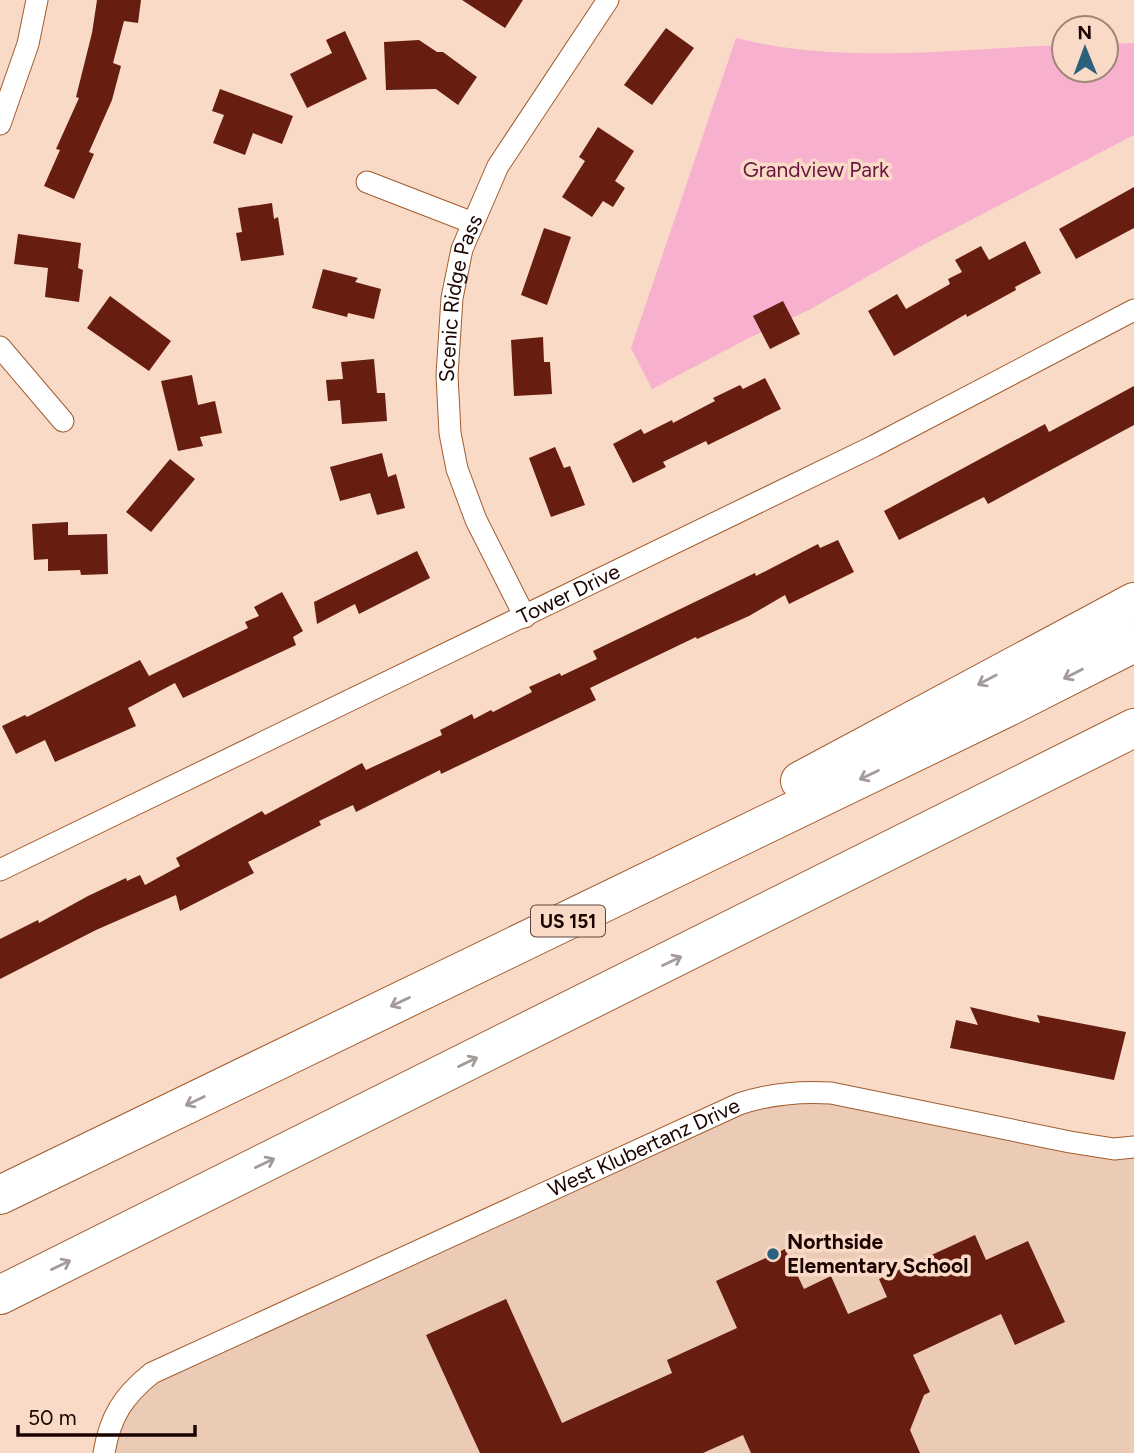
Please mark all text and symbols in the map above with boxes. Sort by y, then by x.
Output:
north arrow [1050,14,1120,84]
text: N [1077,21,1092,44]
park label: Grandview Park [743,157,890,182]
street label: Scenic Ridge Pass [434,211,487,383]
street label: Tower Drive [513,558,624,629]
one-way arrow [1063,668,1084,682]
one-way arrow [977,673,998,687]
one-way arrow [859,768,880,782]
road number: US 151 [531,906,605,937]
one-way arrow [661,953,682,967]
one-way arrow [390,996,411,1009]
one-way arrow [457,1054,478,1068]
street label: West Klubertanz Drive [544,1092,744,1202]
one-way arrow [185,1095,206,1108]
one-way arrow [254,1156,275,1170]
place label: Northside Elementary School [787,1229,968,1278]
marker: Northside Elementary School [765,1246,781,1262]
one-way arrow [50,1257,71,1271]
scale bar [18,1394,194,1438]
text: 50 m [28,1405,77,1430]

